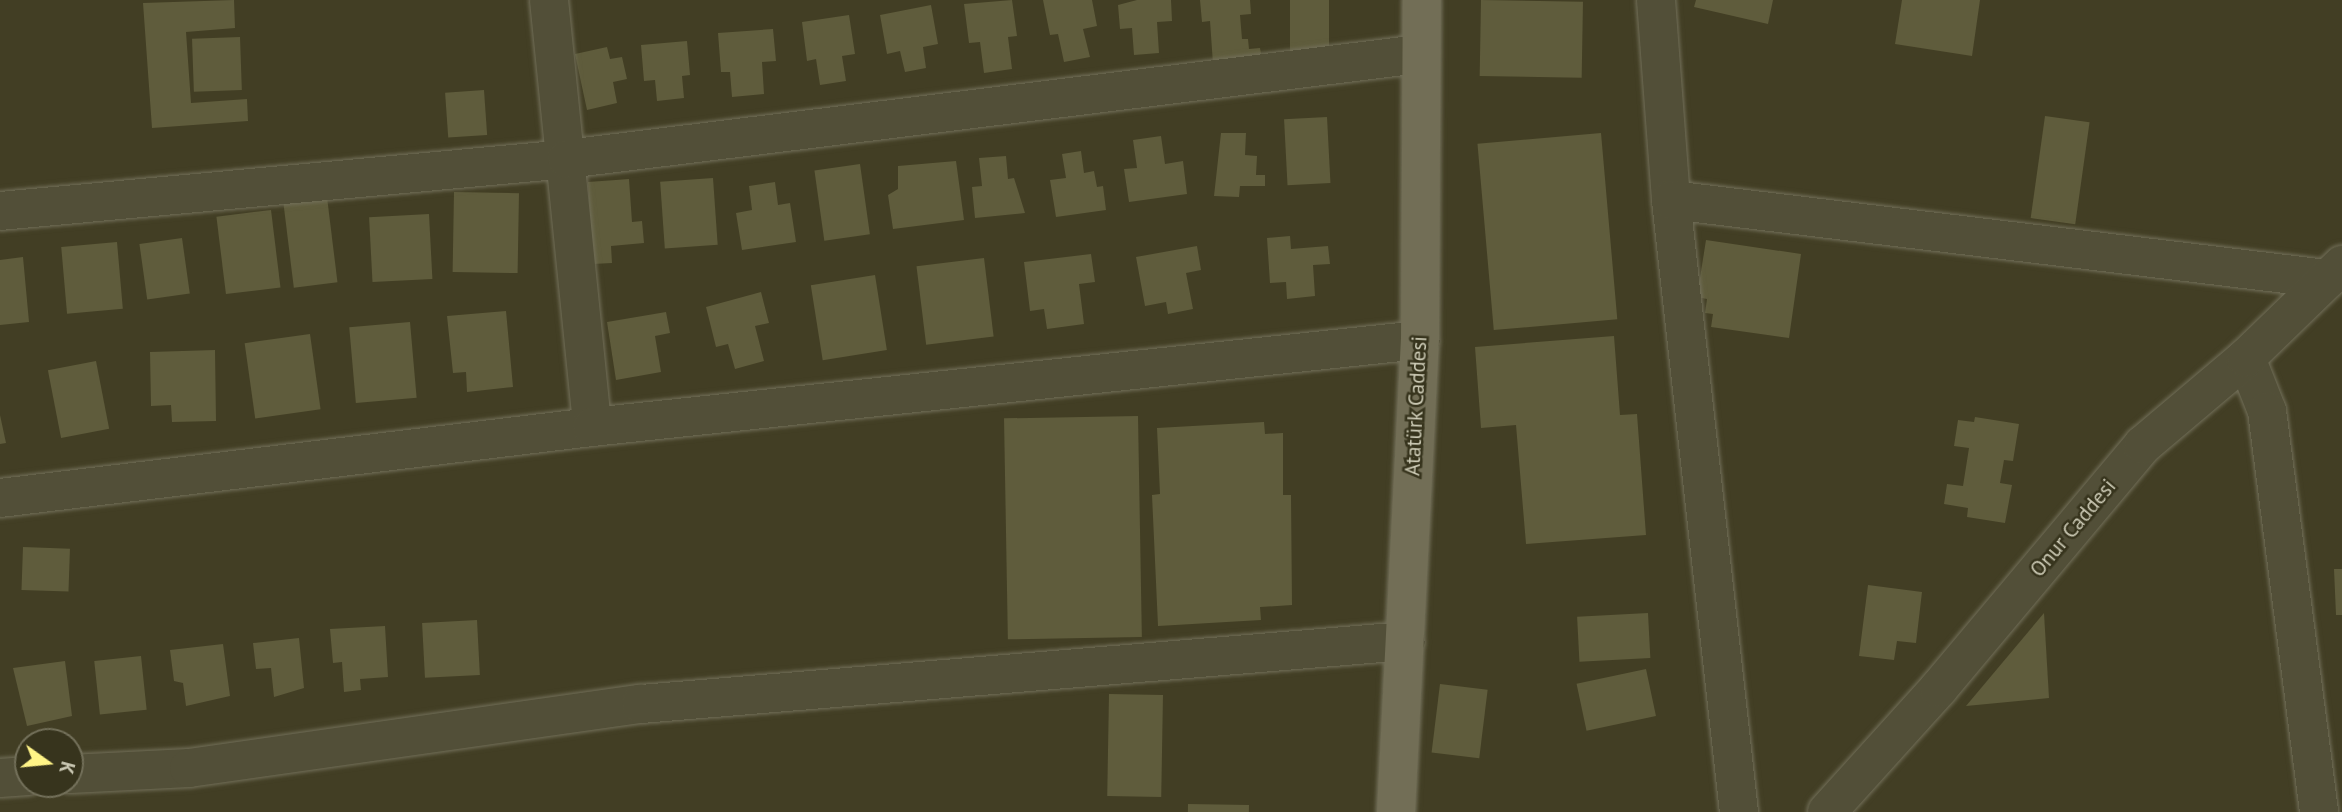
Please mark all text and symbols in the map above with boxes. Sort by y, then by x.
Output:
street label: Atatürk Caddesi [1400,335,1432,477]
street label: Onur Caddesi [2025,474,2121,582]
north arrow [14,728,84,798]
text: K [54,759,80,777]

